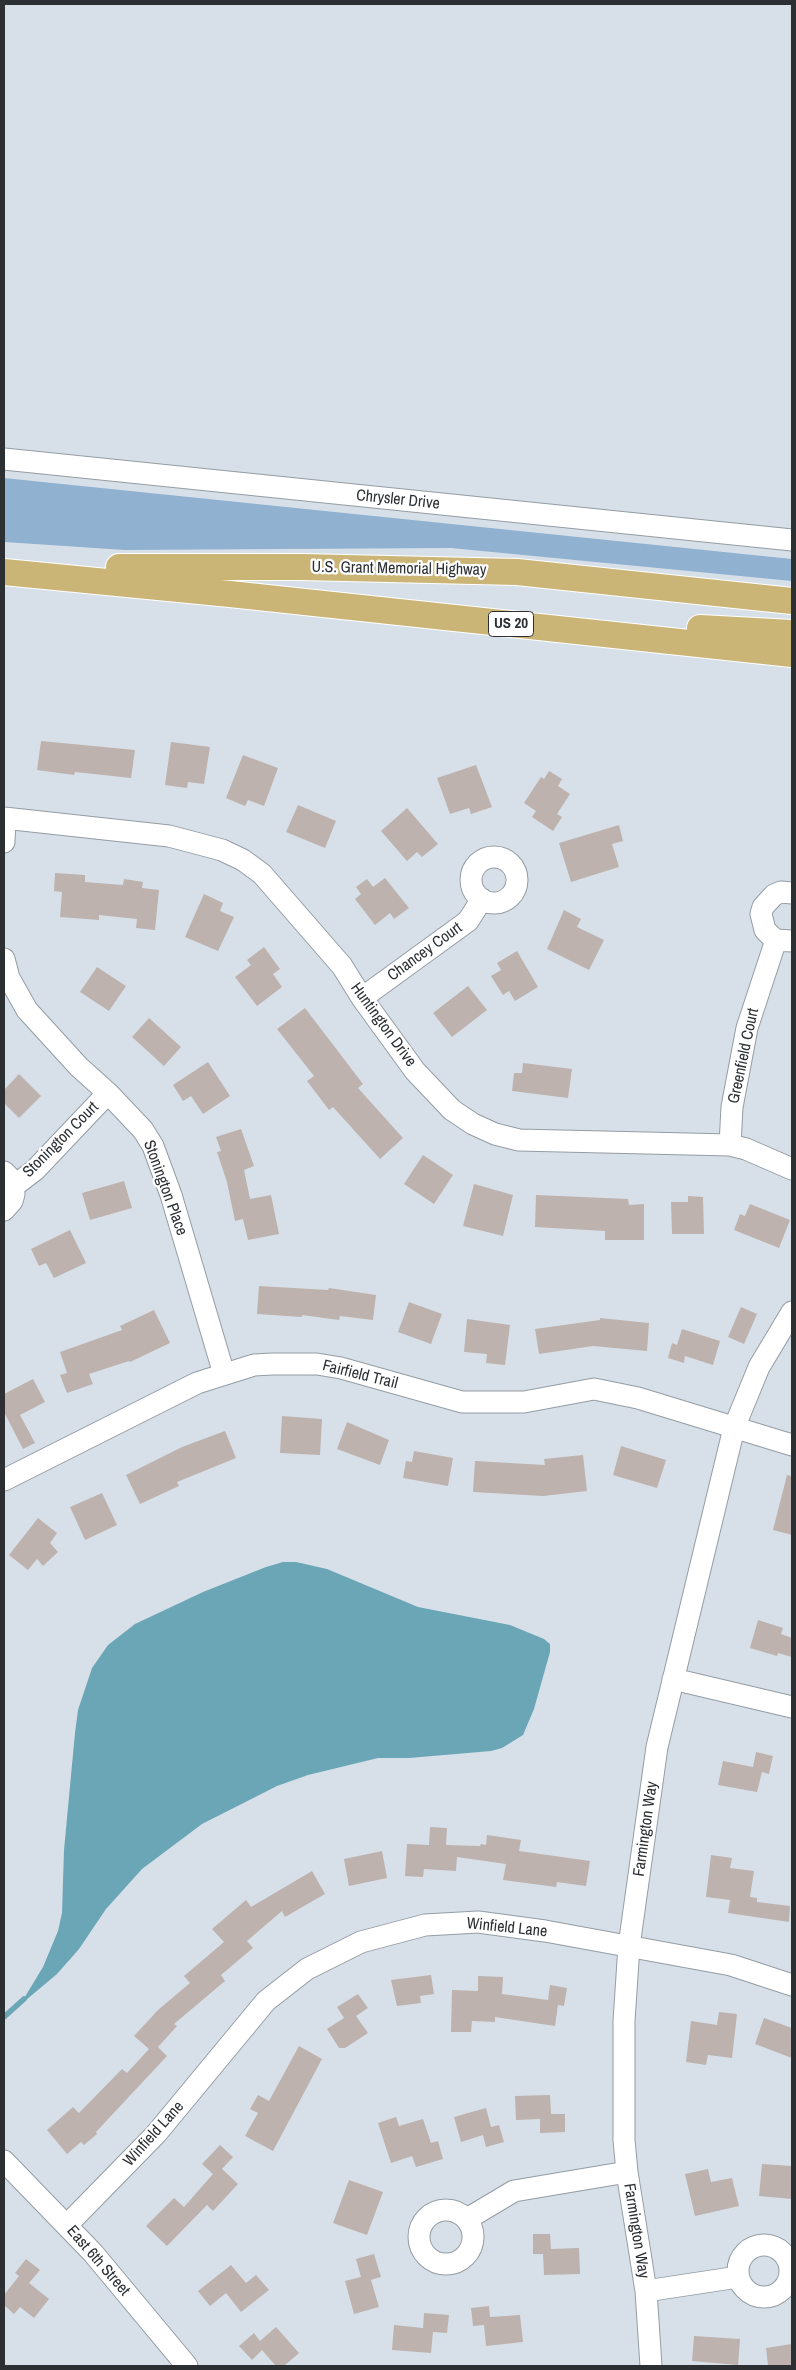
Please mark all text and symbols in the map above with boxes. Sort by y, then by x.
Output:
street label: Chrysler Drive [355,486,441,514]
street label: U.S. Grant Memorial Highway [311,558,487,580]
road number: US 20 [488,612,534,636]
street label: Chancey Court [384,919,466,985]
street label: Huntington Drive [346,979,420,1071]
street label: Greenfield Court [725,1007,763,1105]
street label: Stonington Court [19,1098,103,1182]
street label: Stonington Place [139,1138,191,1238]
street label: Fairfield Trail [320,1356,400,1394]
street label: Farmington Way [630,1780,662,1878]
street label: Winfield Lane [466,1914,548,1942]
street label: Winfield Lane [120,2097,188,2171]
street label: Farmington Way [619,2182,653,2280]
street label: East 6th Street [62,2222,134,2300]

